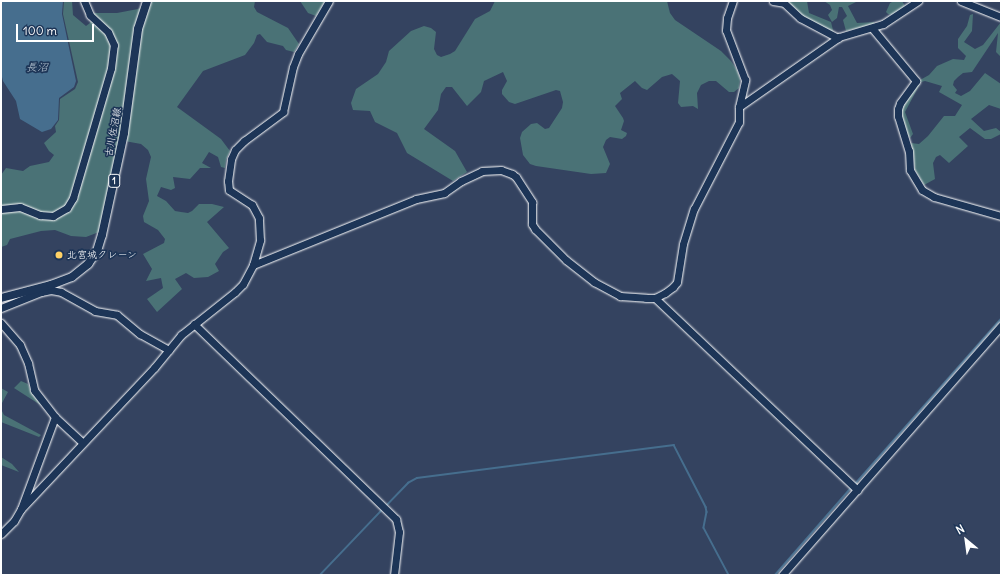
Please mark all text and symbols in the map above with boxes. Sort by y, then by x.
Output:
scale bar [18,16,96,42]
text: 100 m [23,23,57,38]
water label: 長沼 [26,60,48,74]
street label: 古川佐沼線 [102,106,124,158]
road number: 1 [108,174,120,188]
place label: 北宮城クレーン [67,249,137,261]
marker: 北宮城クレーン [54,250,64,260]
north arrow [946,520,986,560]
text: N [953,522,967,537]

